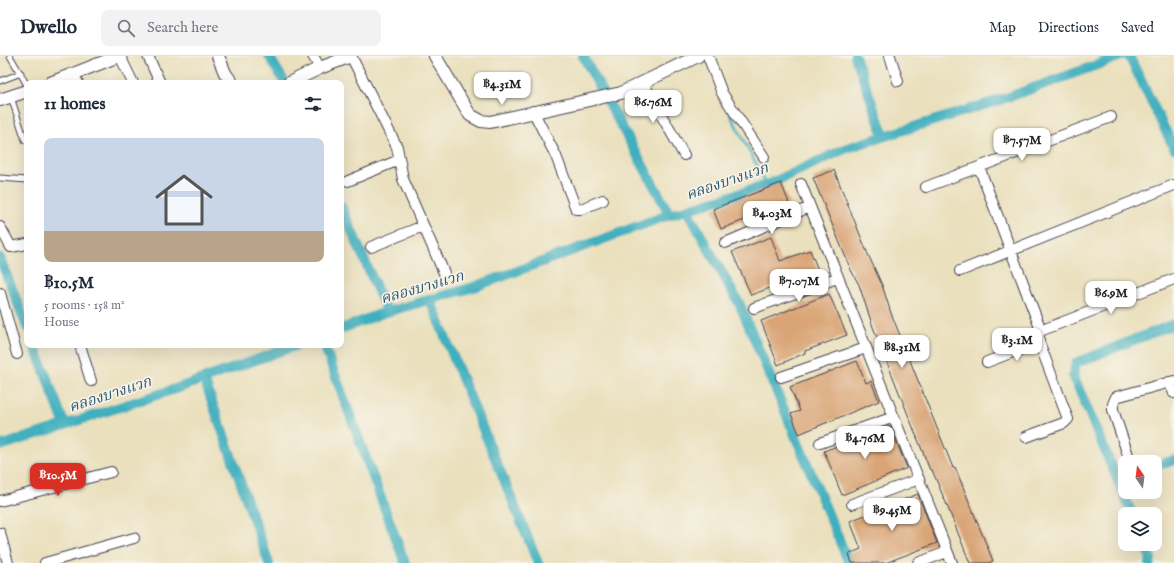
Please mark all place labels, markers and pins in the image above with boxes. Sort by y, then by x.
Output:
pin: ฿4.31M [469,72,535,106]
pin: ฿6.76M [620,90,686,124]
pin: ฿7.57M [989,128,1055,162]
pin: ฿4.03M [739,201,805,235]
pin: ฿7.07M [766,269,832,303]
pin: ฿6.9M [1083,281,1139,315]
pin: ฿3.1M [989,328,1045,362]
pin: ฿8.31M [869,335,935,369]
pin: ฿4.76M [832,426,898,460]
pin: ฿10.5M [25,463,91,497]
pin: ฿9.45M [859,498,925,532]

